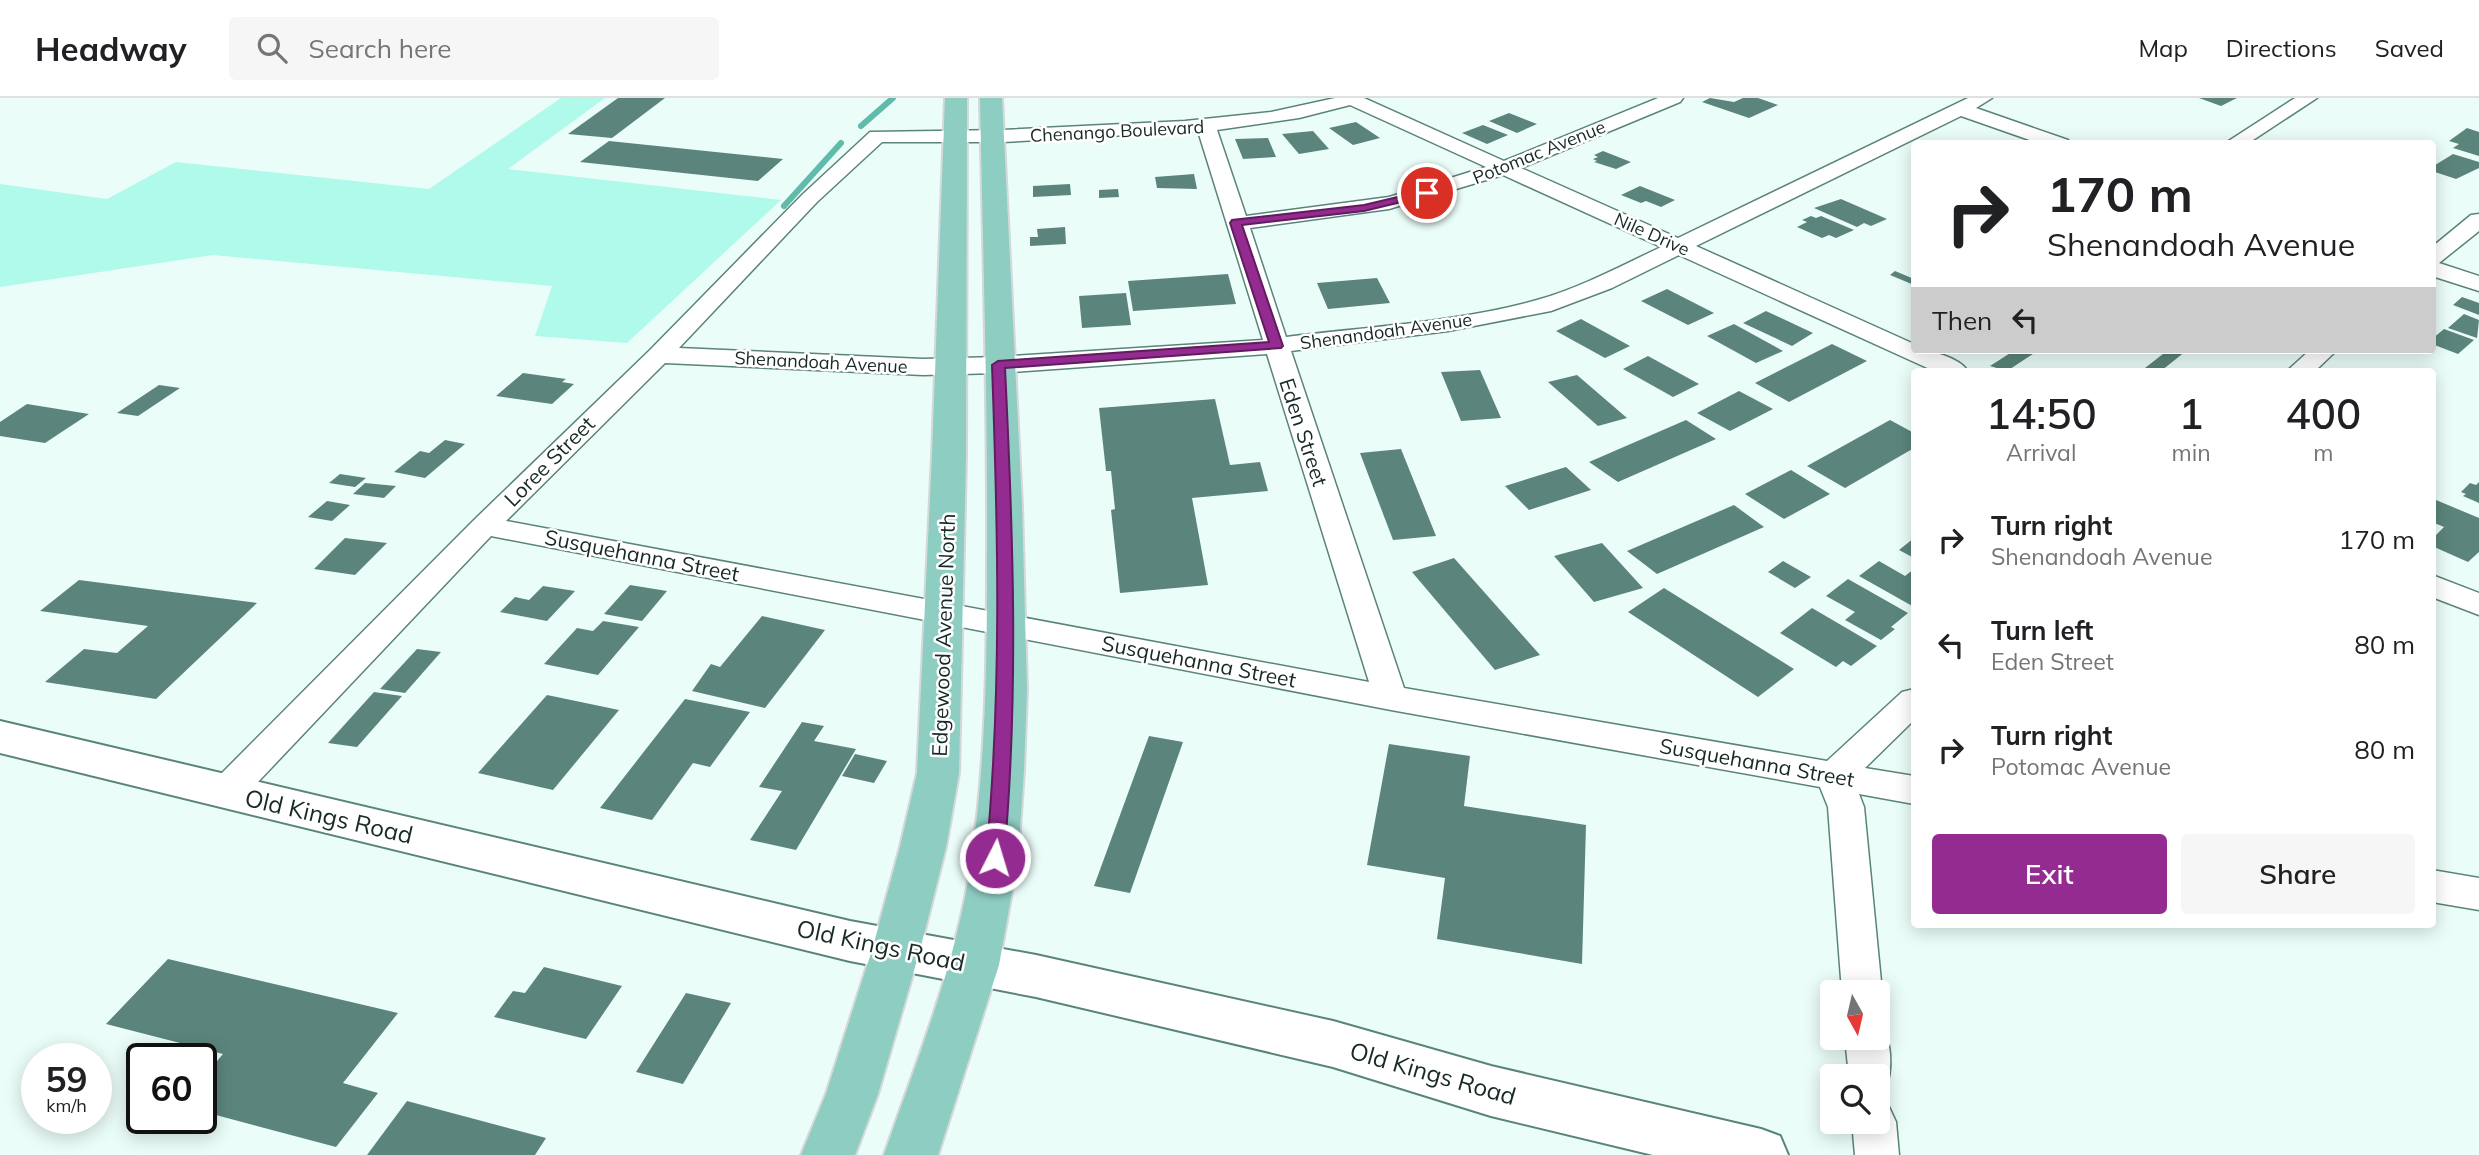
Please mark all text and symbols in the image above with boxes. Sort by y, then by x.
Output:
search box [229,17,719,80]
text: Headway [35,28,187,69]
icon: search [253,29,291,67]
text: Search here [309,32,451,65]
text: Map [2138,33,2188,63]
text: Directions [2226,33,2337,63]
text: Saved [2375,33,2444,63]
street label: Chenango Boulevard [1029,115,1205,147]
street label: Potomac Avenue [1469,115,1609,189]
pin [1397,163,1457,223]
text: 170 m [2047,163,2193,224]
icon: right [1932,168,2023,259]
icon: arrive [1408,174,1446,212]
street label: Nile Drive [1611,207,1693,261]
text: Shenandoah Avenue [2047,224,2355,264]
icon: left [2006,301,2044,339]
text: Then [1932,304,1992,337]
street label: Shenandoah Avenue [1299,308,1473,354]
street label: Shenandoah Avenue [734,346,908,378]
street label: Eden Street [1274,375,1334,489]
text: 14:50 [1986,387,2097,440]
text: 1 [2178,387,2204,440]
text: 400 [2286,387,2361,440]
street label: Loree Street [498,410,600,512]
text: Arrival [2006,438,2076,467]
text: min [2171,438,2211,467]
text: m [2313,438,2333,467]
text: Turn right [1991,509,2112,542]
street label: Edgewood Avenue North [926,513,960,757]
icon: right [1932,521,1970,559]
street label: Susquehanna Street [543,523,741,587]
text: 170 m [2339,523,2415,556]
text: Shenandoah Avenue [1991,542,2212,571]
text: Turn left [1991,614,2093,647]
icon: left [1932,626,1970,664]
text: 80 m [2354,628,2415,661]
street label: Susquehanna Street [1100,629,1298,693]
text: Eden Street [1991,647,2114,676]
text: Turn right [1991,719,2112,752]
icon: right [1932,731,1970,769]
street label: Susquehanna Street [1658,732,1856,792]
text: 80 m [2354,733,2415,766]
text: Potomac Avenue [1991,752,2171,781]
street label: Old Kings Road [242,782,416,850]
position arrow [958,821,1032,895]
button: Exit [1932,834,2167,914]
button: Share [2181,834,2415,914]
street label: Old Kings Road [794,913,968,977]
north arrow [1820,980,1890,1050]
map controls [1820,980,1890,1134]
street label: Old Kings Road [1346,1035,1520,1111]
speed limit sign: 60 [126,1043,217,1134]
text: 59 [45,1057,88,1101]
button: search [1820,1064,1890,1134]
text: km/h [46,1094,87,1117]

